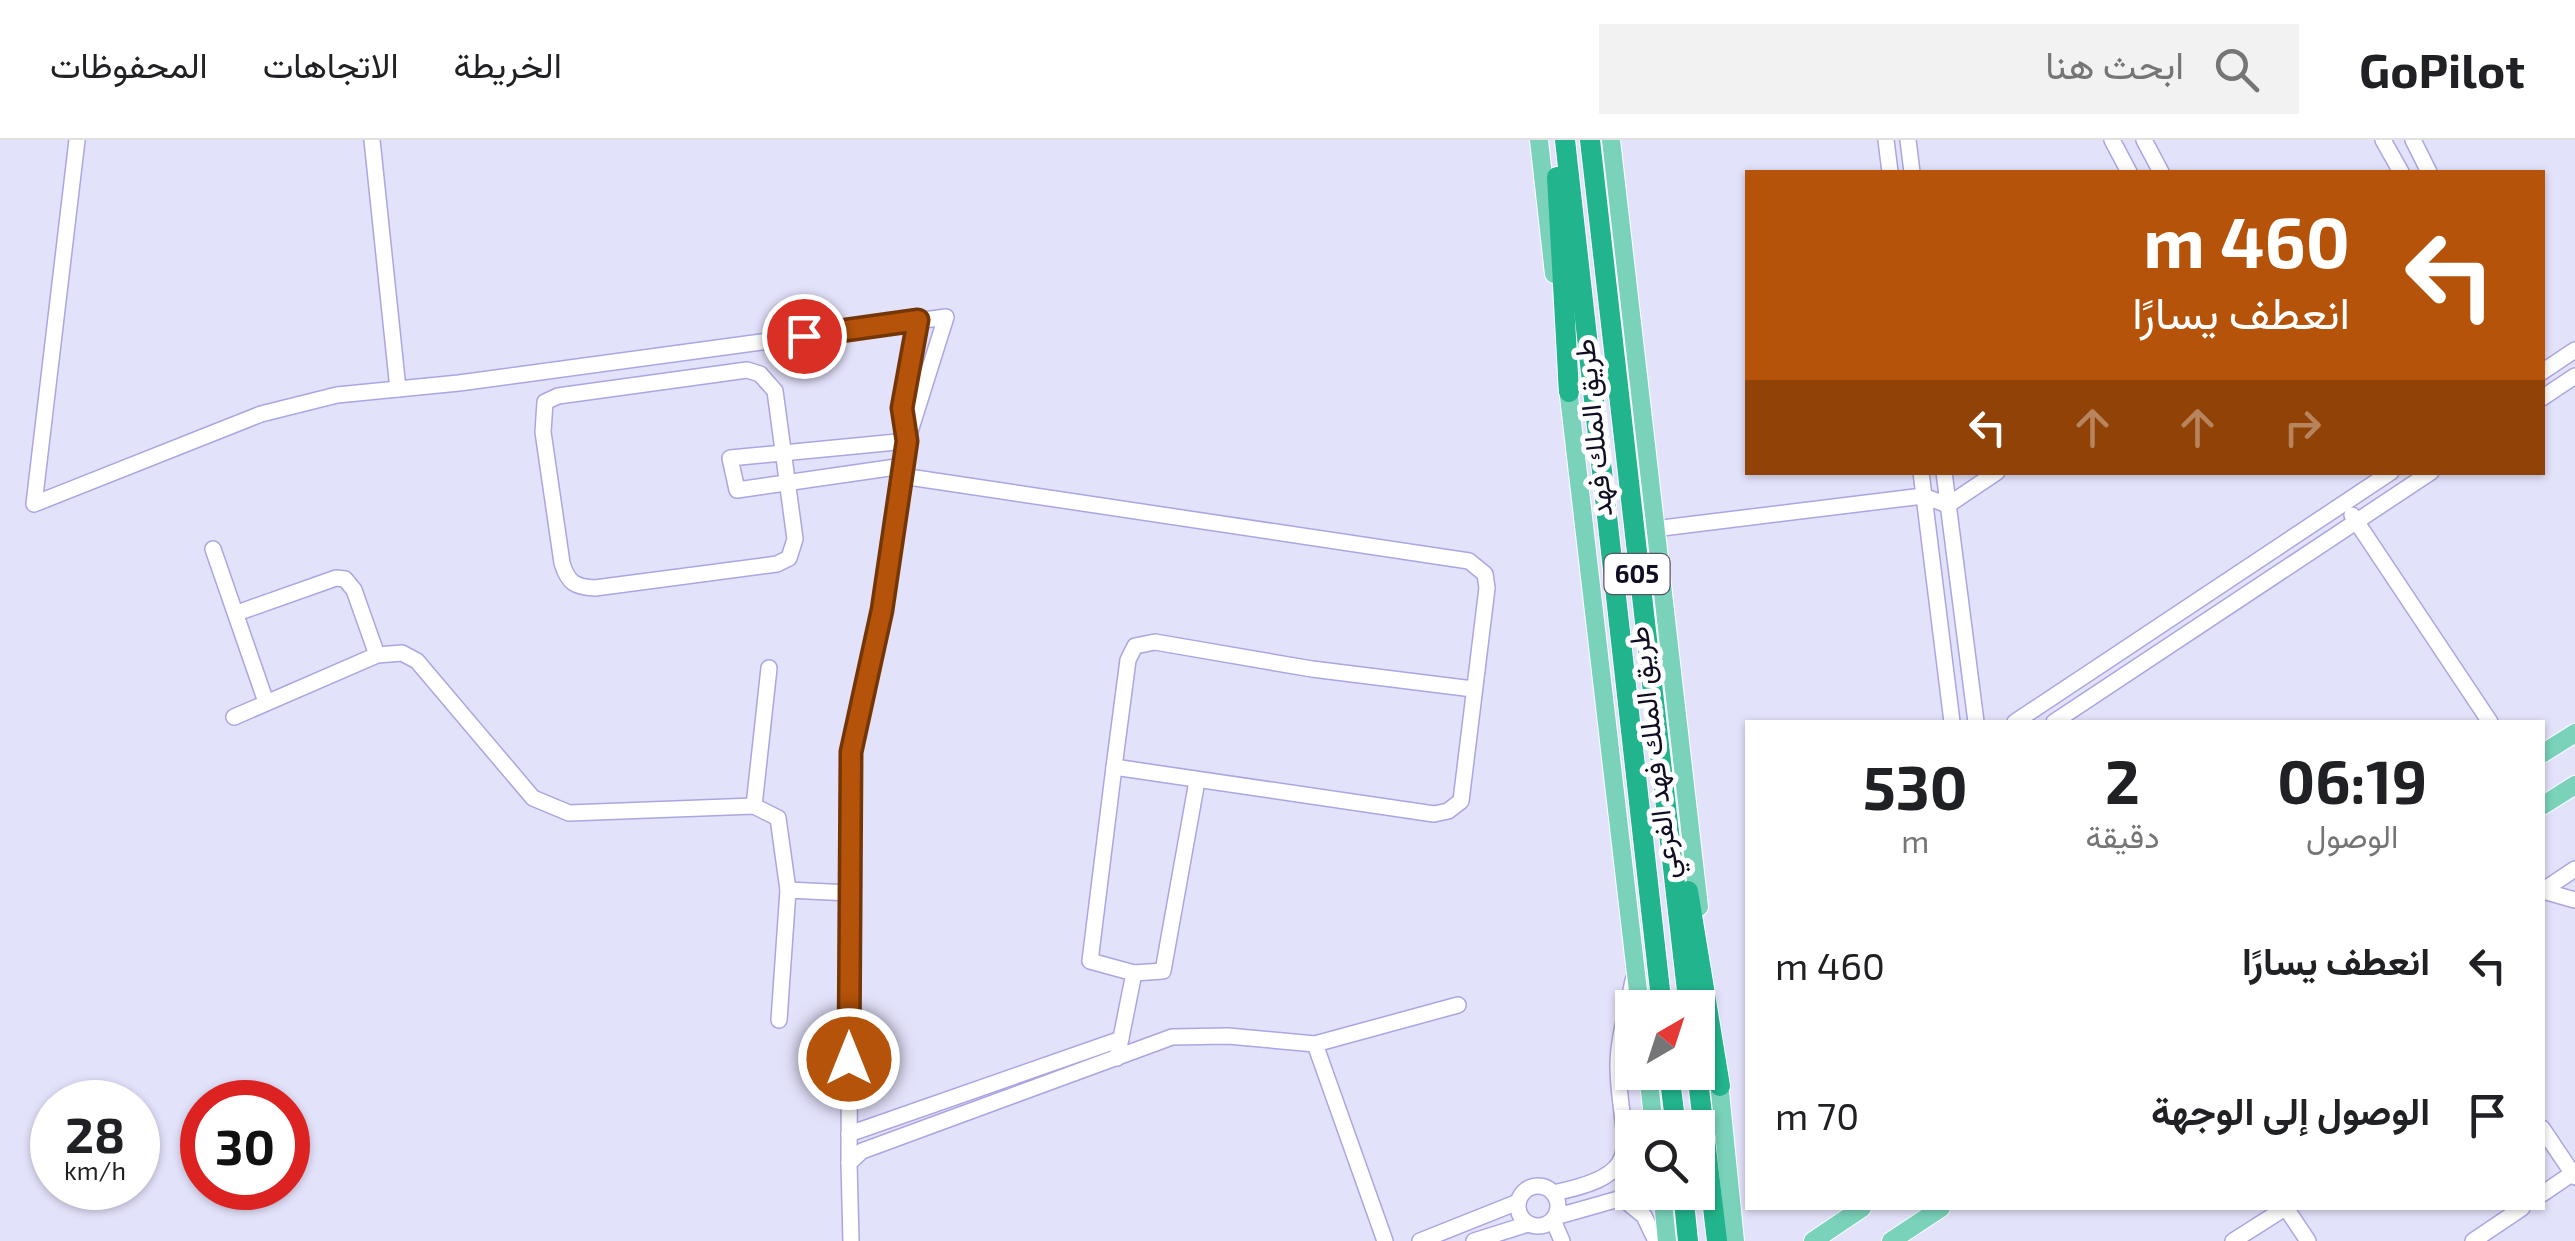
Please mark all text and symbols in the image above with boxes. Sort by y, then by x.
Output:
search box [1599,24,2299,114]
text: GoPilot [2359,40,2525,98]
text: ابحث هنا [2045,41,2184,87]
icon: search [2209,42,2264,97]
text: المحفوظات [50,43,208,85]
text: الاتجاهات [263,43,399,85]
text: الخريطة [454,43,562,85]
text: 460 m [2143,198,2350,282]
icon: left [2385,210,2515,340]
text: انعطف يسارًا [2132,284,2350,338]
pin [762,294,847,379]
icon: arrive [777,309,832,364]
street label: طريق الملك فهد [1566,337,1620,519]
icon: left [1960,400,2015,455]
icon: ahead [2065,400,2120,455]
icon: ahead [2170,400,2225,455]
icon: right [2275,400,2330,455]
road number: 605 [1604,554,1670,594]
street label: طريق الملك فهد الفرعي [1620,624,1691,882]
text: 2 [2105,744,2140,816]
text: 06:19 [2277,744,2427,816]
text: 530 [1863,750,1968,822]
text: دقيقة [2085,816,2160,854]
text: الوصول [2306,816,2398,854]
text: m [1901,821,1929,859]
text: انعطف يسارًا [2242,937,2430,983]
icon: left [2460,938,2515,993]
text: 460 m [1775,942,1885,988]
north arrow [1615,990,1715,1090]
map controls [1615,990,1715,1210]
position arrow [797,1007,901,1111]
speed limit sign: 30 [180,1080,310,1210]
text: الوصول إلى الوجهة [2151,1087,2430,1133]
icon: arrive [2460,1088,2515,1143]
text: 70 m [1775,1092,1859,1138]
text: 28 [65,1103,125,1163]
button: search [1615,1110,1715,1210]
text: km/h [64,1155,126,1185]

